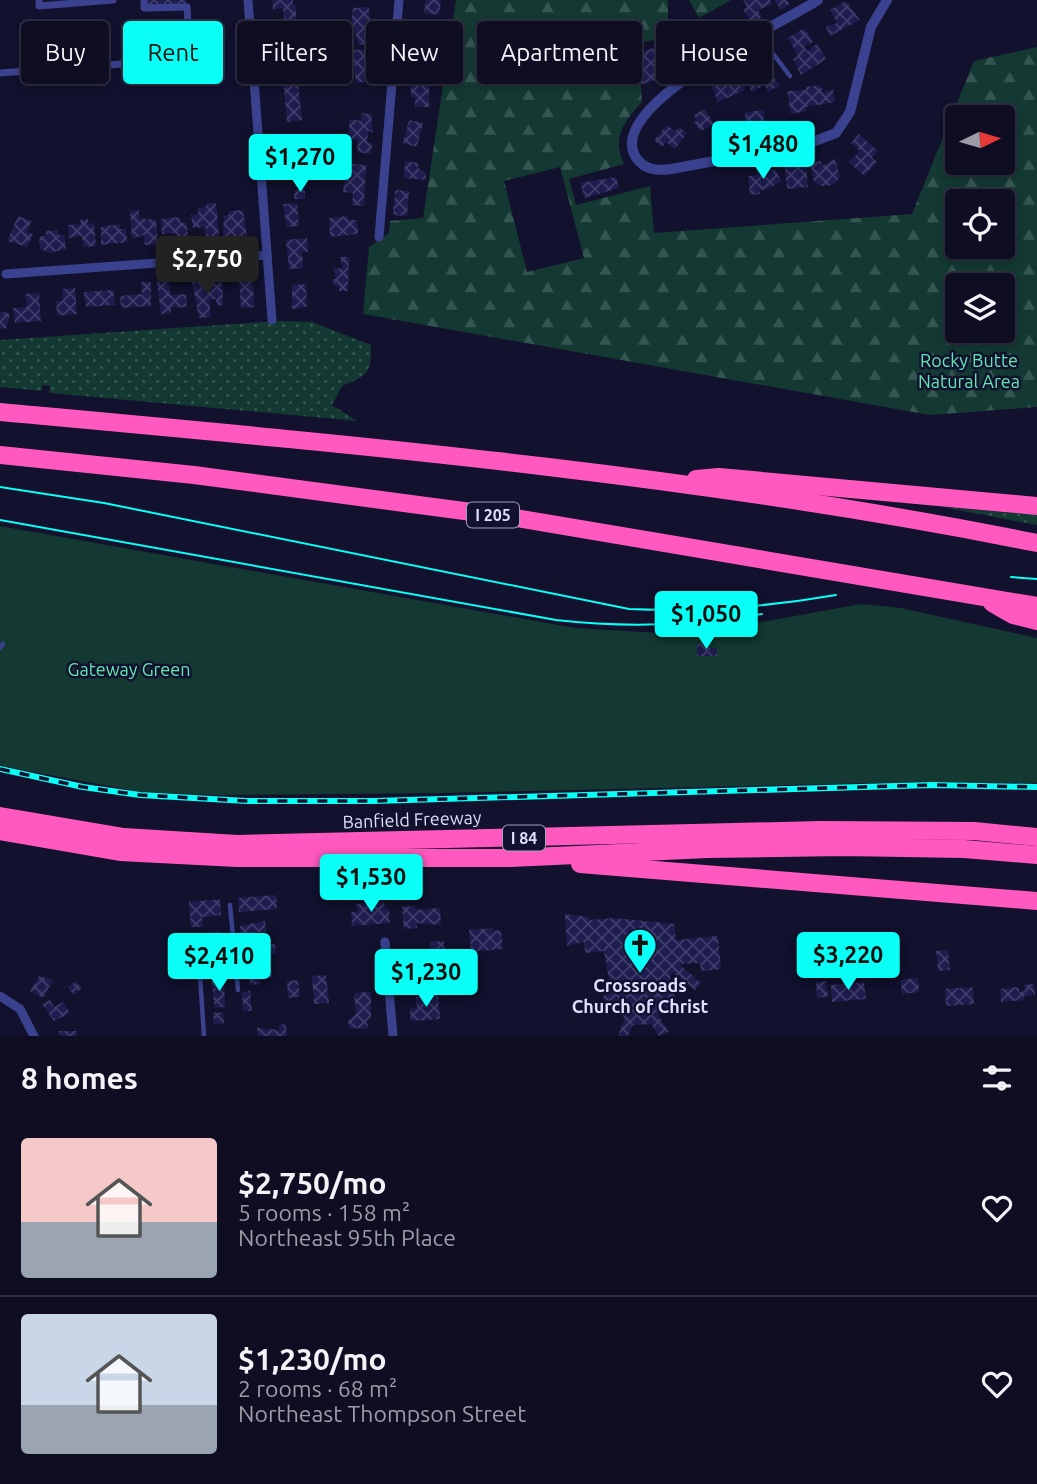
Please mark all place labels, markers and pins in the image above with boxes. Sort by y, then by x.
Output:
pin: $1,480 [706,122,820,181]
pin: $1,270 [243,134,357,194]
pin: $2,750 [150,236,264,296]
pin: $1,050 [649,592,763,651]
pin: $1,530 [314,855,428,914]
church icon: Crossroads Church of Christ [621,926,659,975]
pin: $3,220 [791,932,905,992]
pin: $2,410 [162,934,276,993]
pin: $1,230 [369,950,483,1009]
place label: Crossroads Church of Christ [572,975,709,1016]

